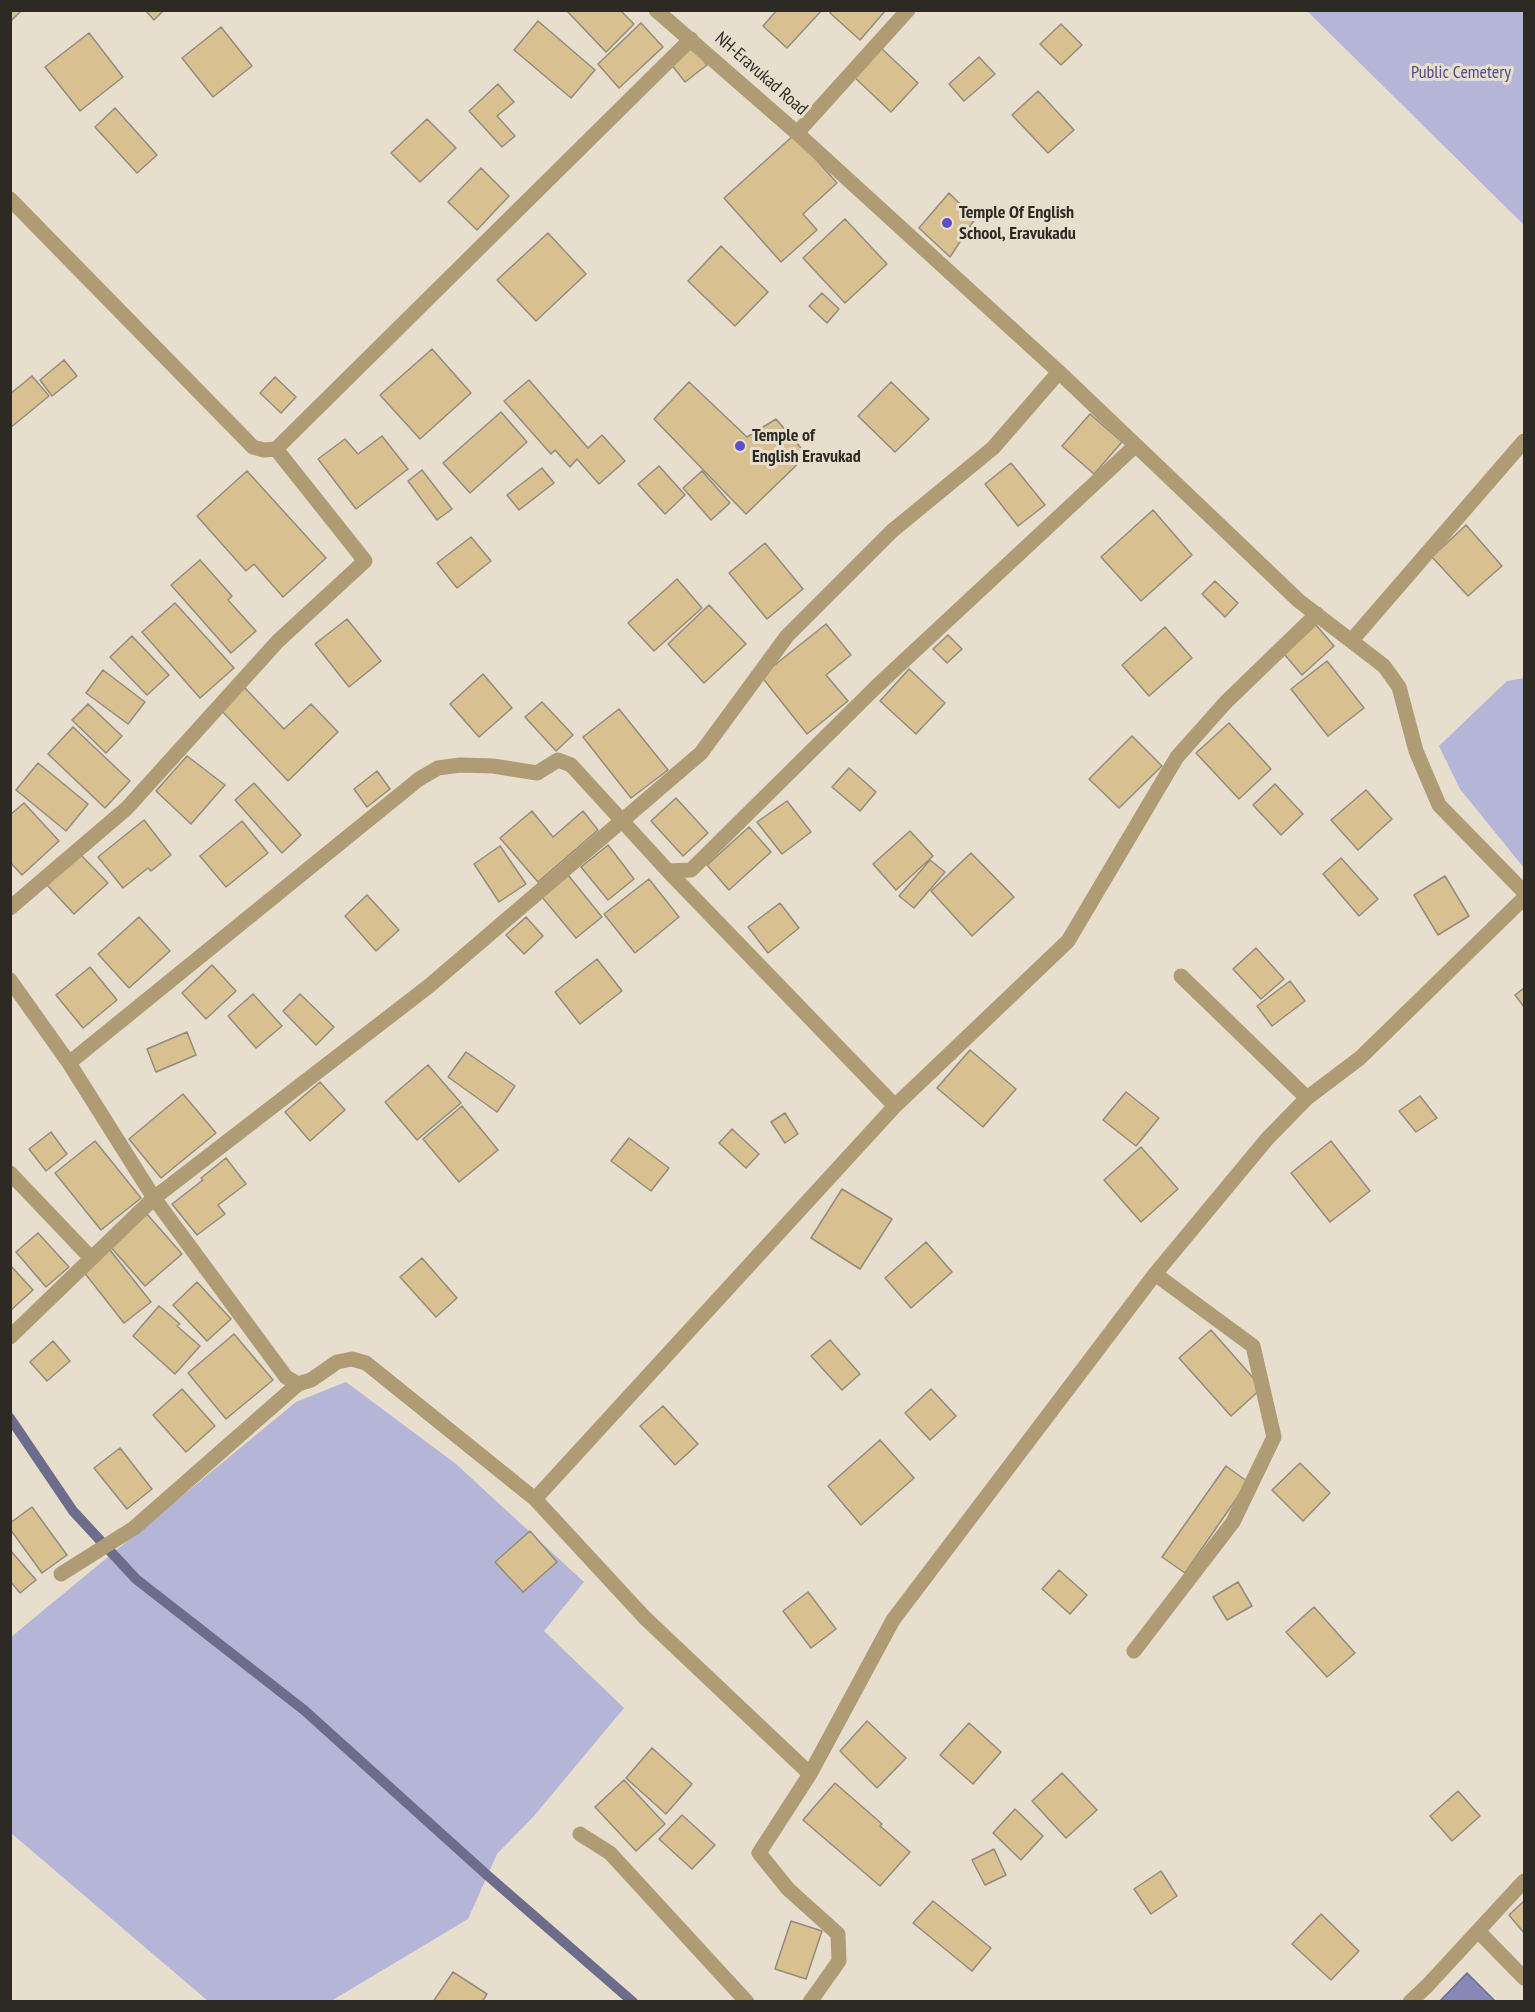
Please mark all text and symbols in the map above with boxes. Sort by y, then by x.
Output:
street label: NH-Eravukad Road [710,28,812,120]
park label: Public Cemetery [1411,62,1511,84]
place label: Temple Of English School, Eravukadu [959,202,1076,244]
marker: Temple Of English School, Eravukadu [940,216,954,230]
place label: Temple of English Eravukad [752,425,861,468]
marker: Temple of English Eravukad [733,439,747,453]

